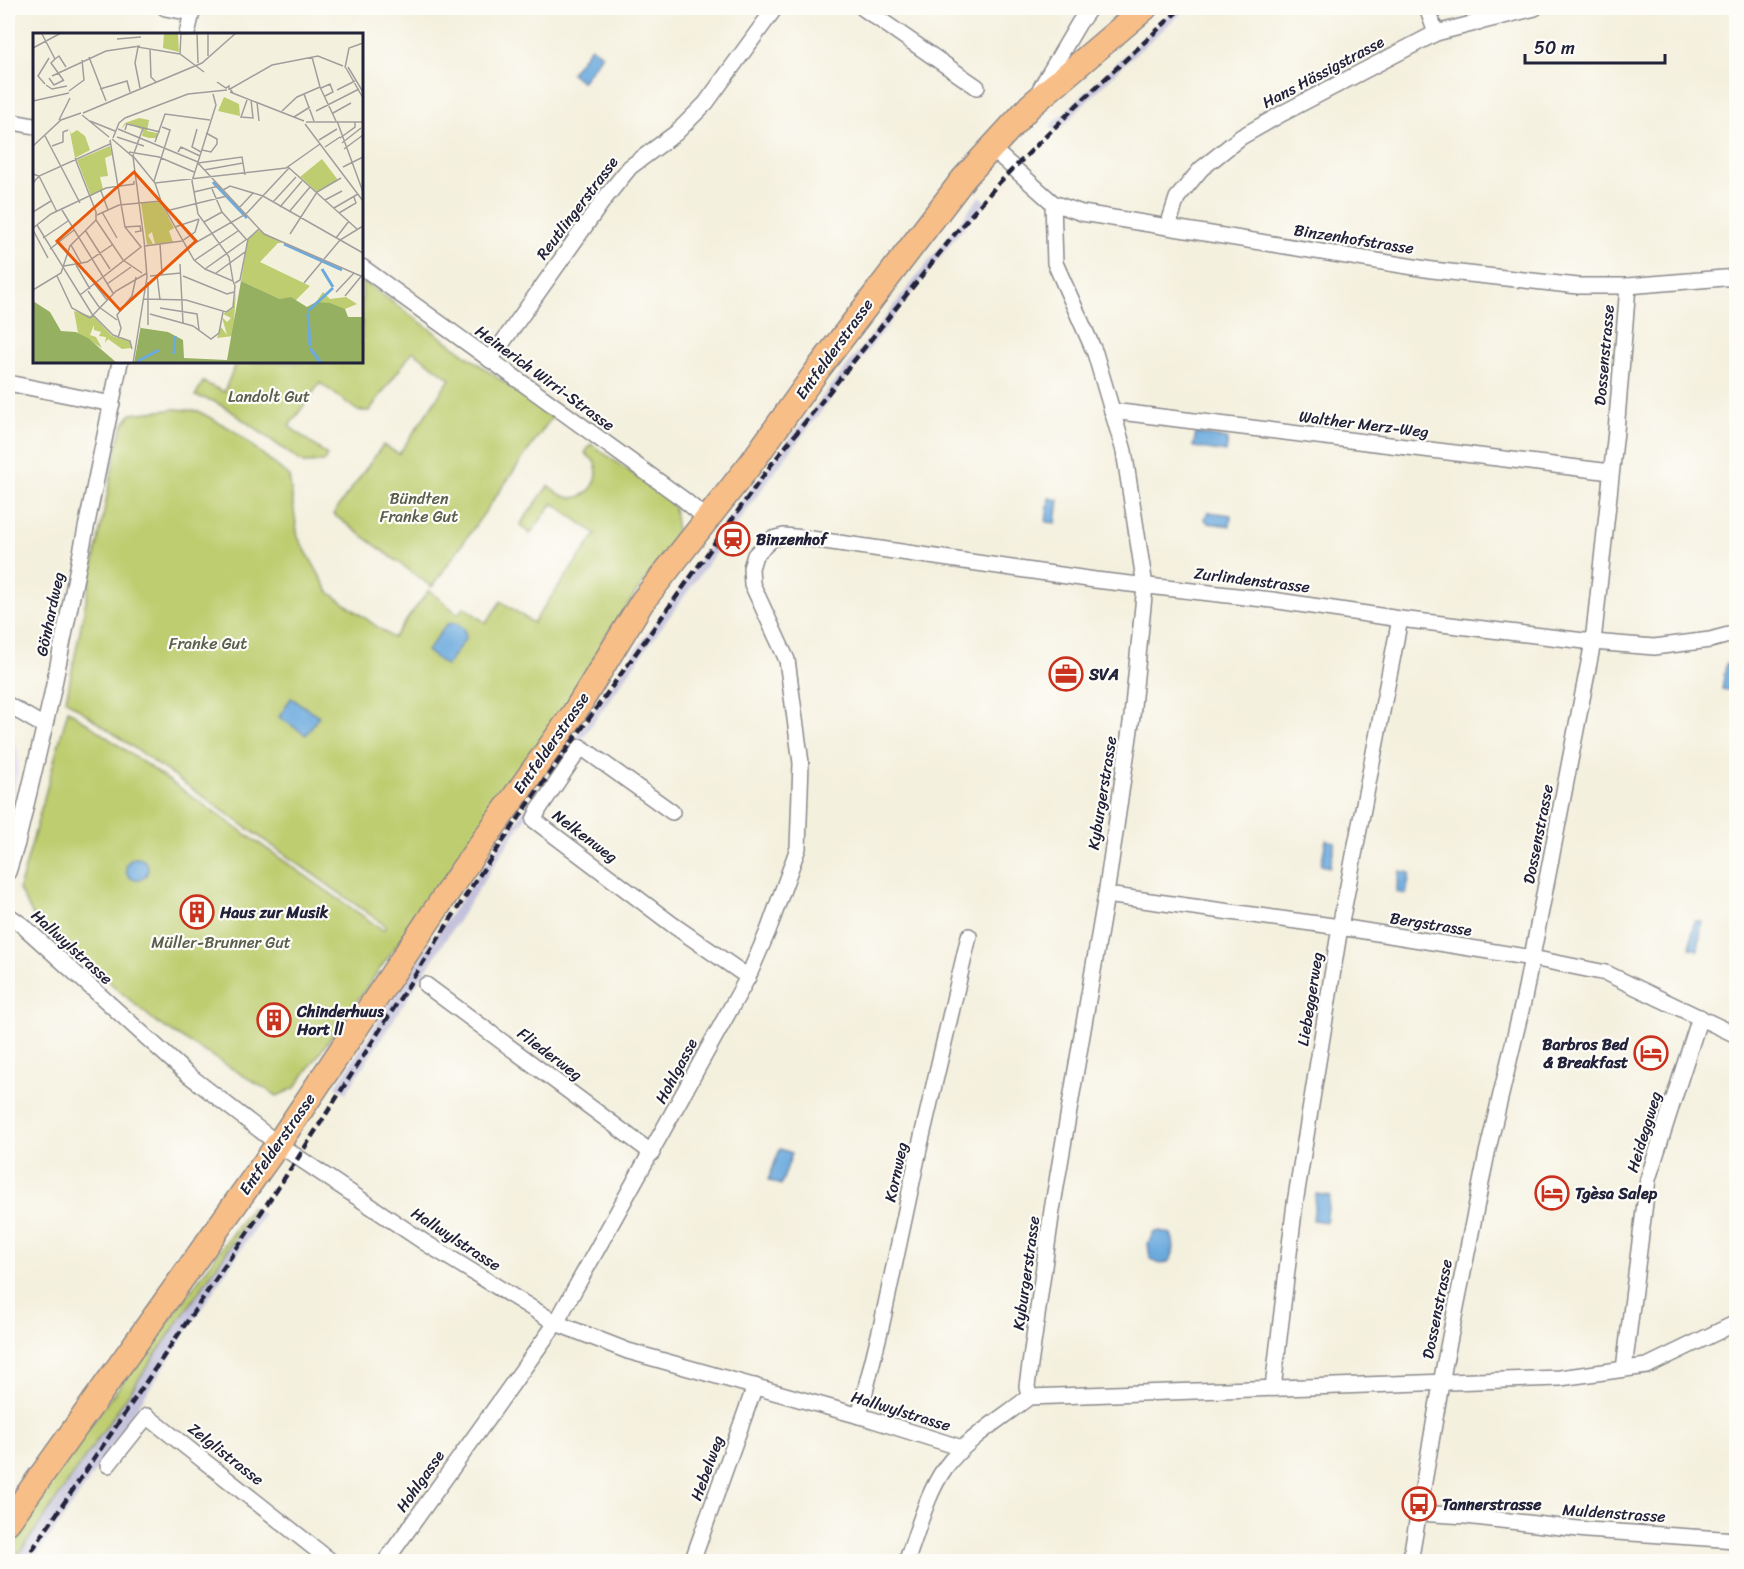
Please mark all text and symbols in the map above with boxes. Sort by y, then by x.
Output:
street label: Hans Hässigstrasse [1257,27,1390,117]
scale bar [1525,27,1664,65]
text: 50 m [1534,32,1575,64]
inset map [33,33,363,363]
street label: Reutlingerstrasse [528,150,626,266]
street label: Binzenhofstrasse [1292,215,1416,263]
street label: Entfelderstrasse [787,292,881,406]
street label: Dossenstrasse [1585,303,1623,407]
street label: Heinerich Wirri-Strasse [469,317,621,439]
park label: Landolt Gut [228,382,310,411]
street label: Walther Merz-Weg [1297,402,1431,446]
park label: Bündten Franke Gut [380,484,458,531]
station icon: Binzenhof [715,521,751,557]
place label: Binzenhof [756,525,829,554]
street label: Zurlindenstrasse [1192,559,1312,601]
street label: Gönhardweg [27,569,73,659]
park label: Franke Gut [169,629,247,658]
office icon: SVA [1048,656,1084,692]
place label: SVA [1088,660,1119,689]
street label: Entfelderstrasse [505,686,597,800]
street label: Kyburgerstrasse [1079,734,1125,852]
street label: Dossenstrasse [1514,782,1562,886]
street label: Nelkenweg [546,802,624,870]
building icon: Haus zur Musik [179,894,215,930]
place label: Haus zur Musik [219,898,329,927]
street label: Hallwylstrasse [24,902,120,992]
street label: Bergstrasse [1388,903,1474,945]
park label: Müller-Brunner Gut [151,928,291,957]
street label: Liebeggerweg [1288,950,1332,1048]
place label: Chinderhuus Hort ll [296,997,384,1044]
building icon: Chinderhuus Hort ll [256,1002,292,1038]
street label: Fliederweg [511,1020,589,1088]
place label: Barbros Bed & Breakfast [1542,1030,1630,1077]
street label: Hohlgasse [647,1033,706,1109]
hotel icon: Barbros Bed & Breakfast [1633,1035,1669,1071]
street label: Entfelderstrasse [231,1087,323,1201]
street label: Heideggweg [1618,1088,1670,1176]
street label: Kornweg [876,1139,916,1205]
hotel icon: Tgèsa Salep [1534,1175,1570,1211]
place label: Tgèsa Salep [1575,1179,1658,1208]
street label: Hallwylstrasse [405,1199,507,1279]
street label: Kyburgerstrasse [1004,1214,1048,1332]
street label: Dossenstrasse [1413,1257,1461,1361]
street label: Hallwylstrasse [848,1382,954,1440]
street label: Zelglistrasse [181,1415,271,1493]
street label: Hebelweg [682,1431,732,1505]
street label: Hohlgasse [388,1443,452,1518]
bus stop icon: Tannerstrasse [1401,1486,1437,1522]
place label: Tannerstrasse [1442,1490,1542,1519]
street label: Muldenstrasse [1561,1495,1667,1531]

